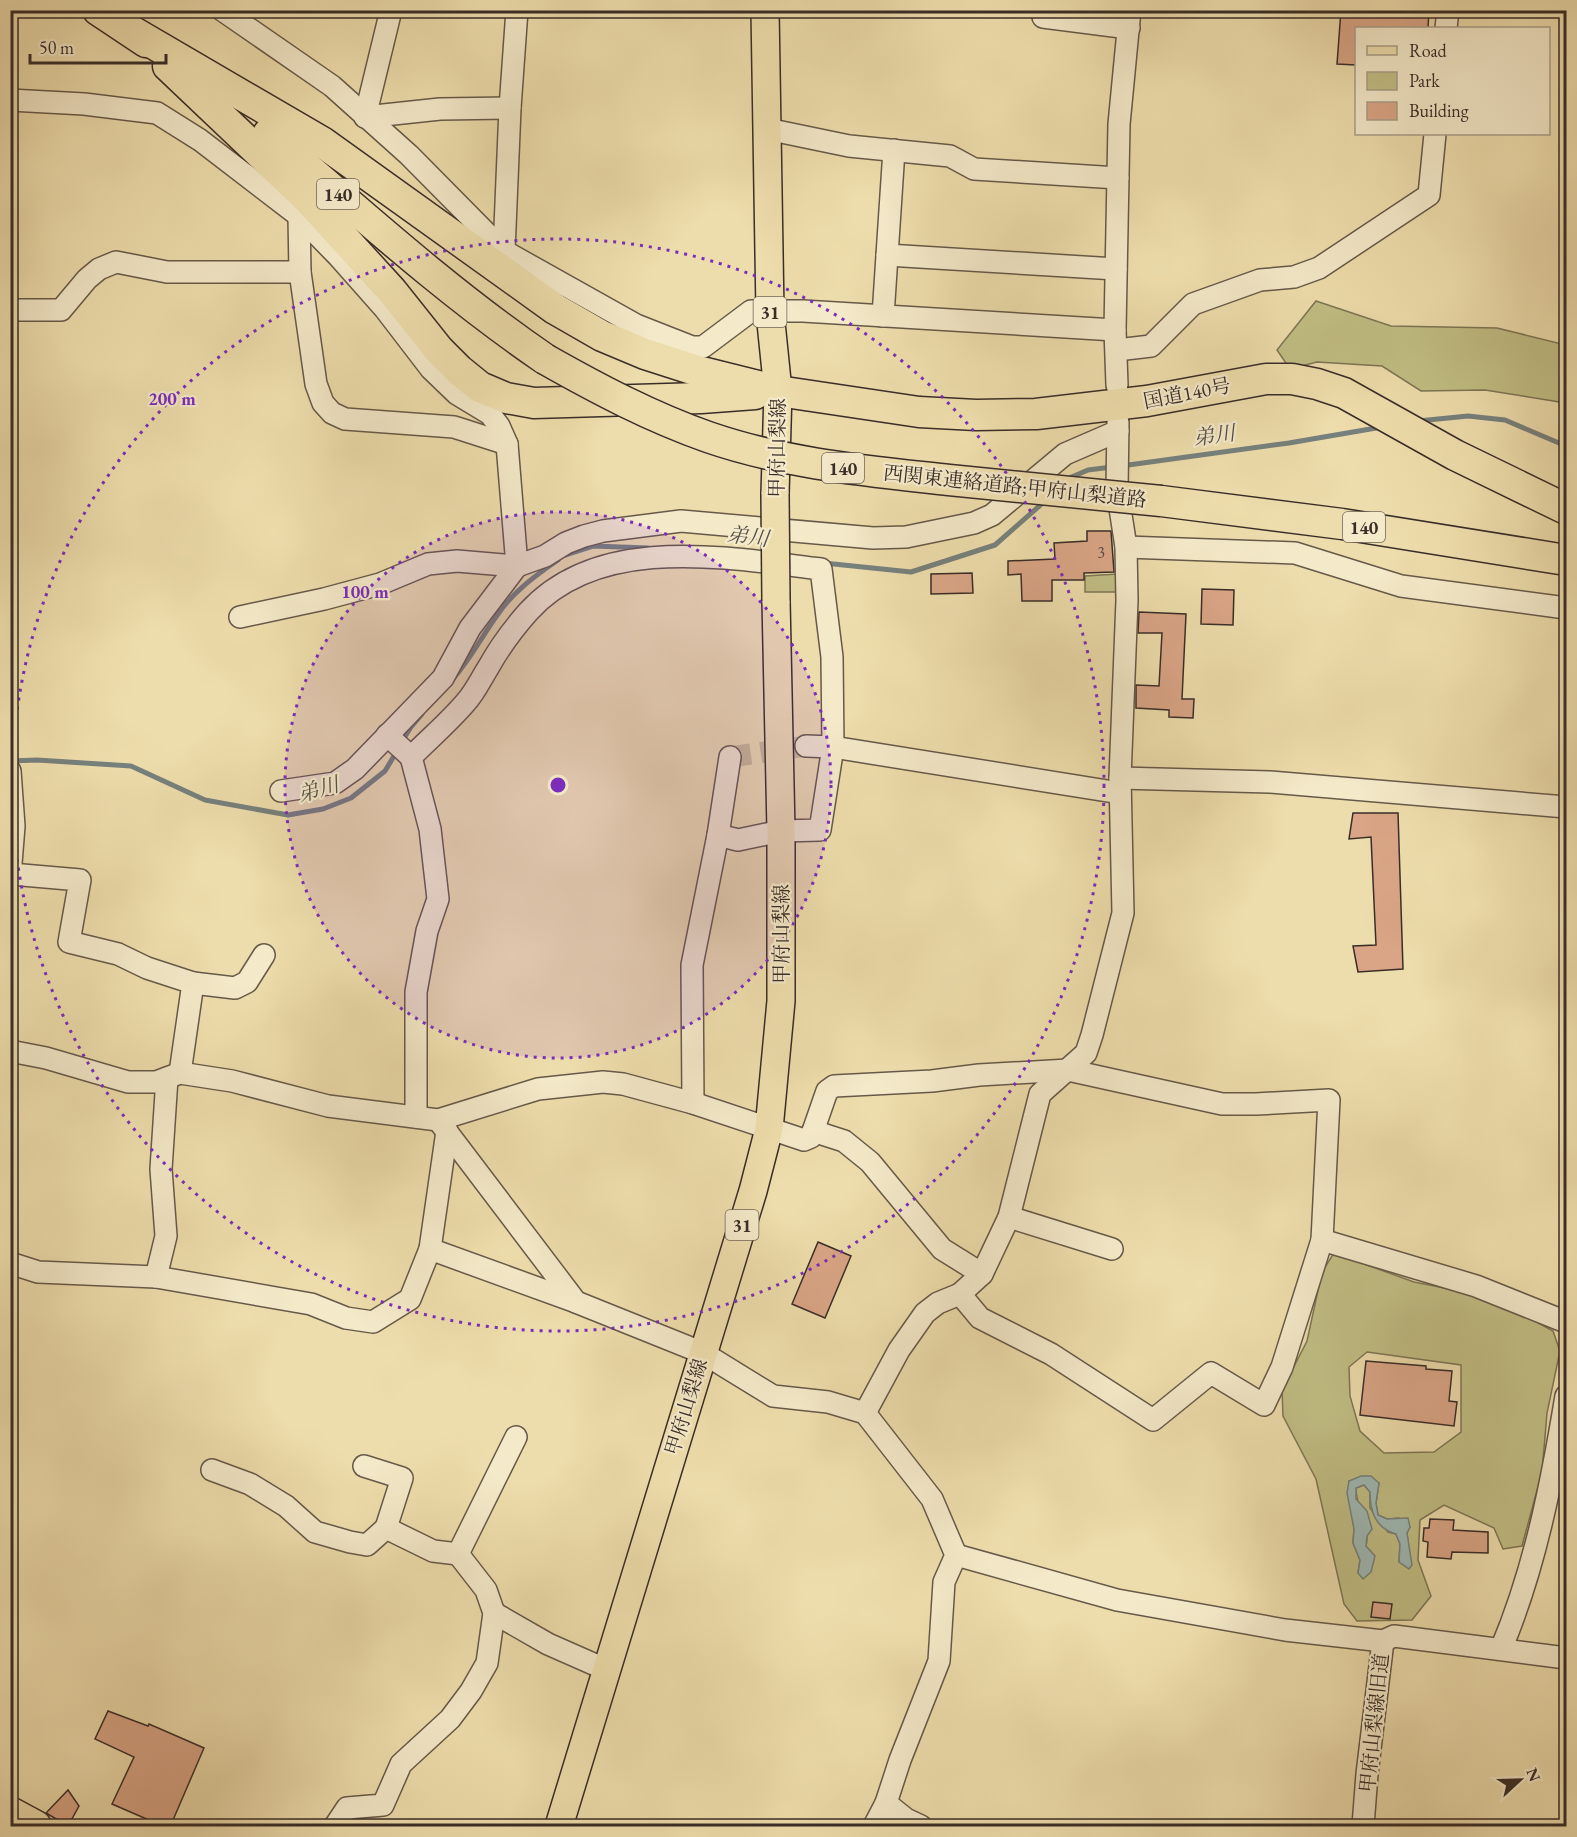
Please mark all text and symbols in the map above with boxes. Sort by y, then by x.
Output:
scale bar [30,27,166,65]
legend [1355,27,1550,135]
text: 50 m [39,36,74,59]
text: Road [1409,39,1448,62]
text: Park [1409,69,1440,92]
text: Building [1409,99,1469,122]
road number: 140 [317,179,359,209]
road number: 31 [754,297,786,327]
street label: 国道140号 [1141,372,1233,414]
text: 200 m [148,387,196,410]
street label: 甲府山梨線 [763,398,791,498]
water label: 弟川 [1191,418,1239,451]
road number: 140 [822,453,864,483]
street label: 西関東連絡道路;甲府山梨道路 [882,459,1148,513]
road number: 140 [1343,512,1385,542]
water label: 弟川 [726,520,772,552]
house number: 3 [1097,542,1105,563]
text: 100 m [341,580,389,603]
water label: 弟川 [294,770,344,808]
centre of rings [548,775,568,795]
street label: 甲府山梨線 [768,884,794,984]
road number: 31 [726,1210,758,1240]
street label: 甲府山梨線 [659,1355,713,1459]
street label: 甲府山梨線旧道 [1354,1652,1394,1794]
north arrow [1490,1750,1550,1810]
text: N [1521,1765,1546,1785]

